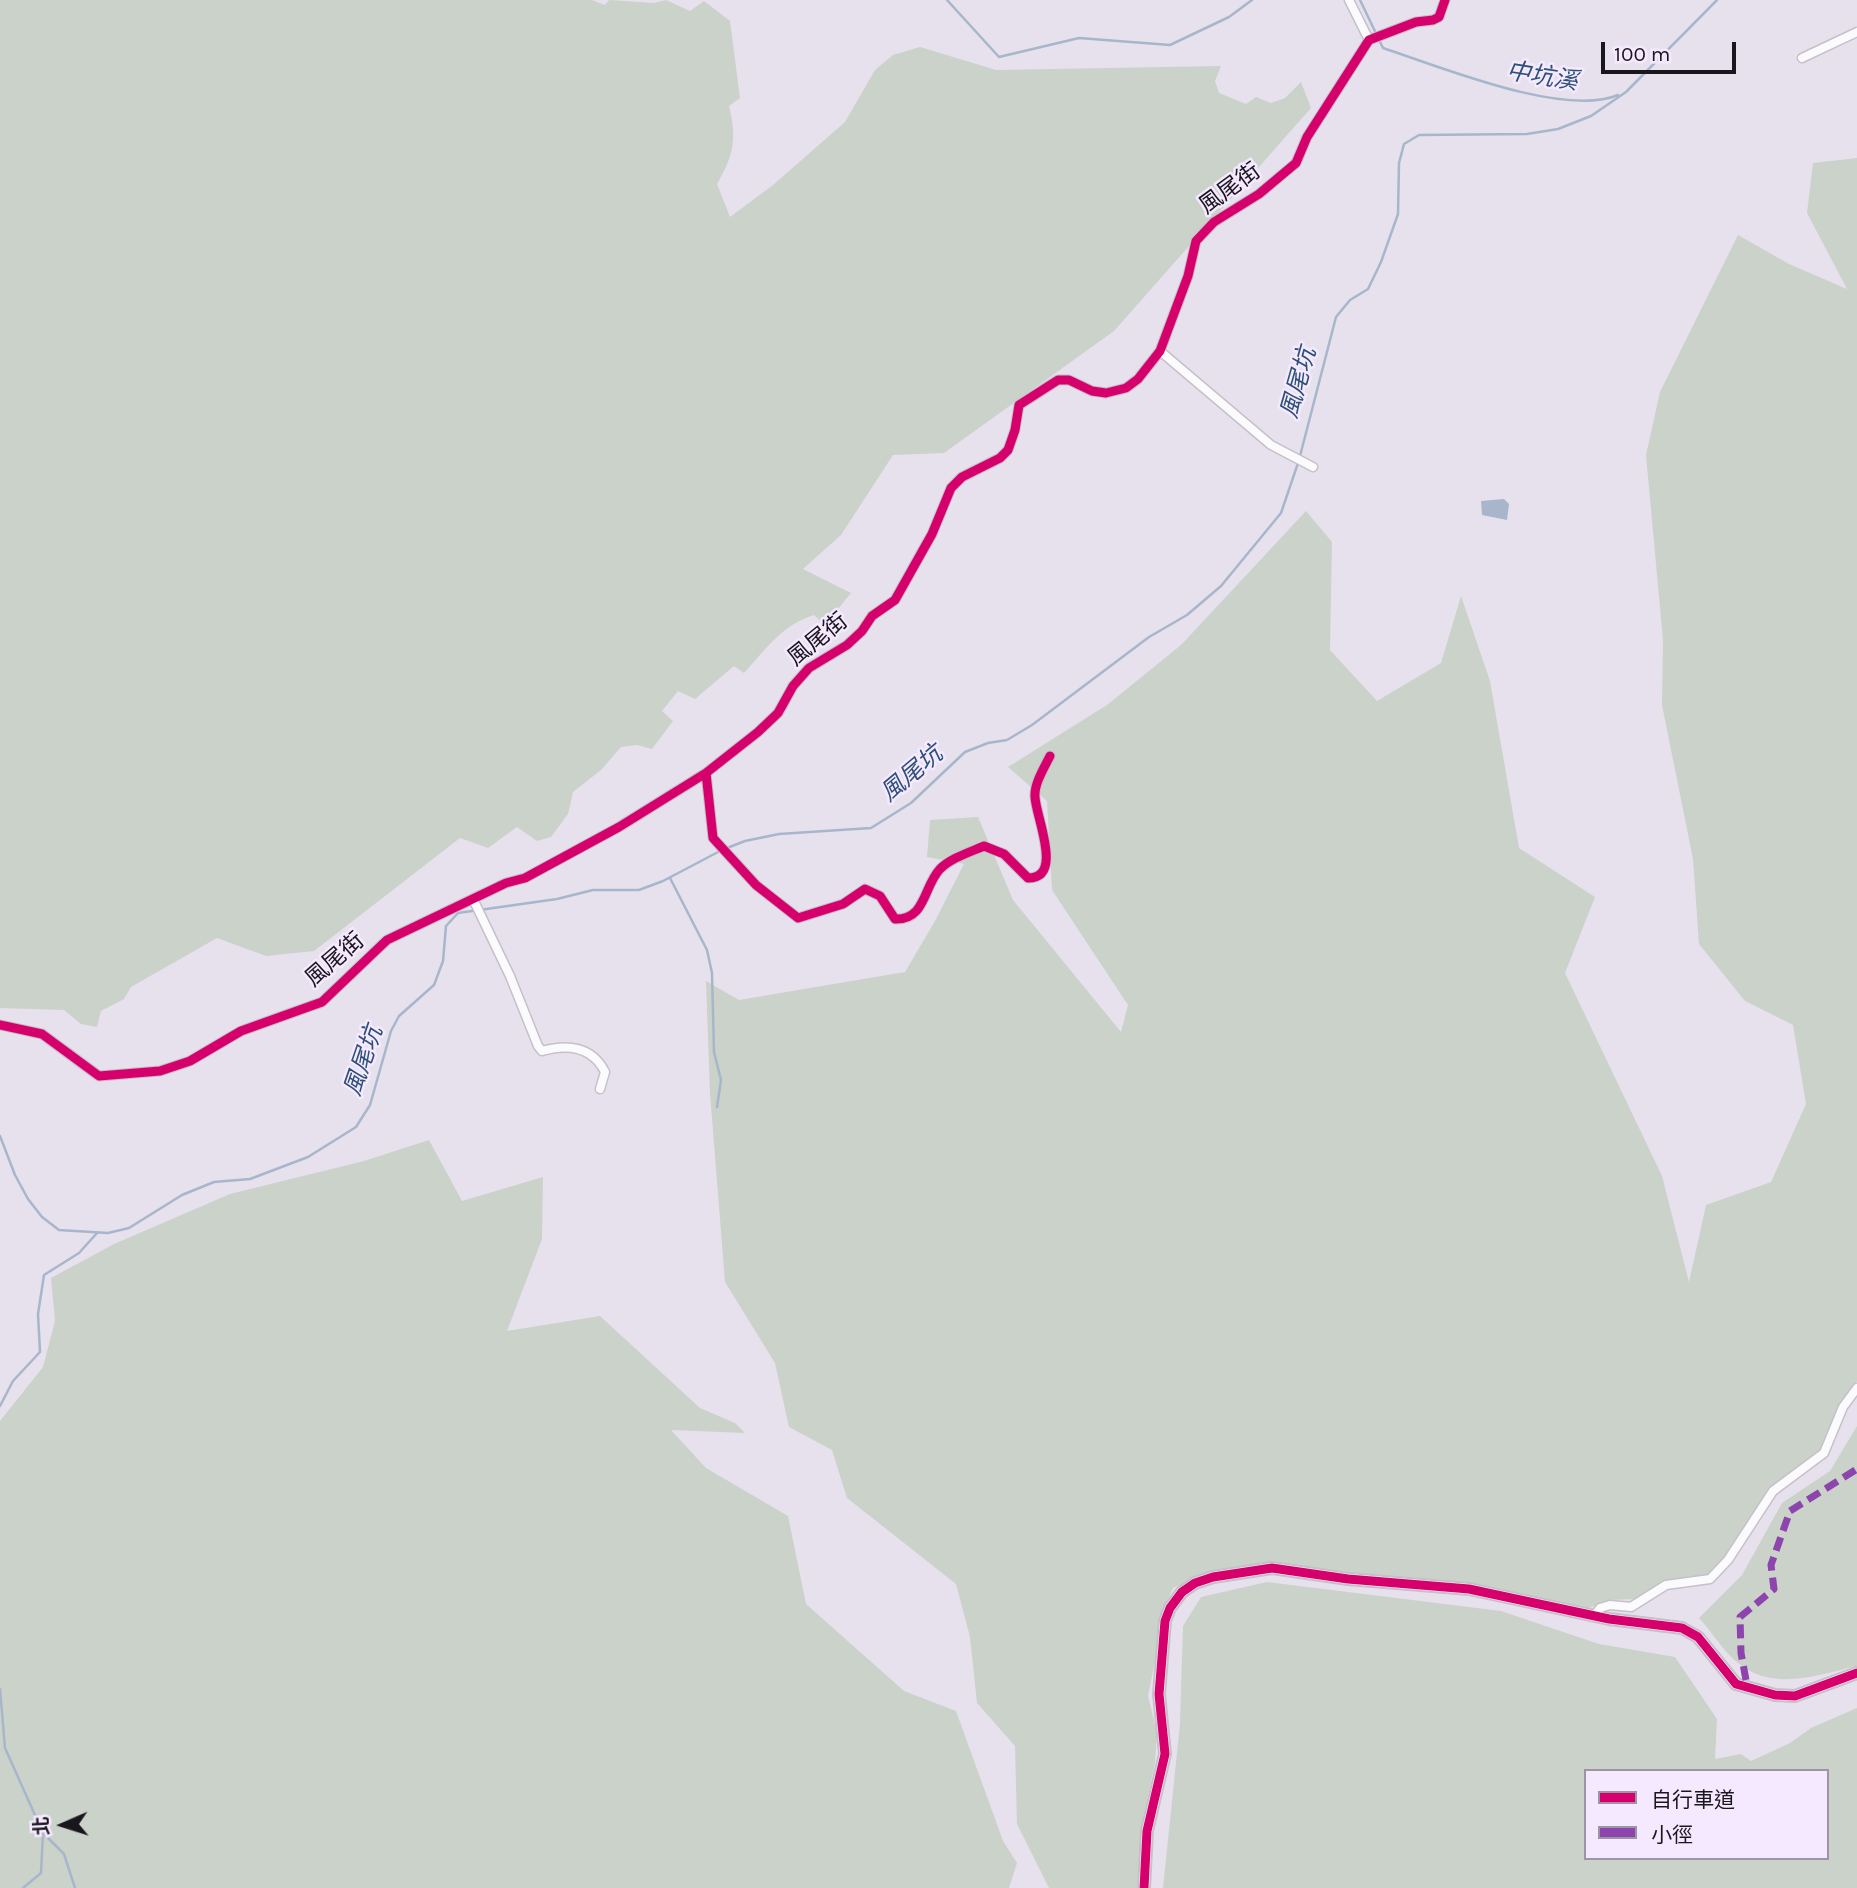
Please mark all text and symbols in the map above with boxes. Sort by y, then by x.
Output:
scale bar [1605,28,1740,72]
text: 100 m [1614,42,1671,66]
water label: 中坑溪 [1504,57,1580,97]
street label: 風尾街 [1194,158,1266,220]
water label: 風尾坑 [1275,344,1323,422]
street label: 風尾街 [783,608,853,672]
water label: 風尾坑 [875,740,949,808]
street label: 風尾街 [300,927,370,993]
water label: 風尾坑 [339,1022,389,1100]
legend [1584,1769,1829,1860]
text: 自行車道 [1651,1788,1735,1812]
north arrow [28,1790,98,1860]
text: 北 [31,1816,54,1836]
text: 小徑 [1651,1823,1693,1847]

